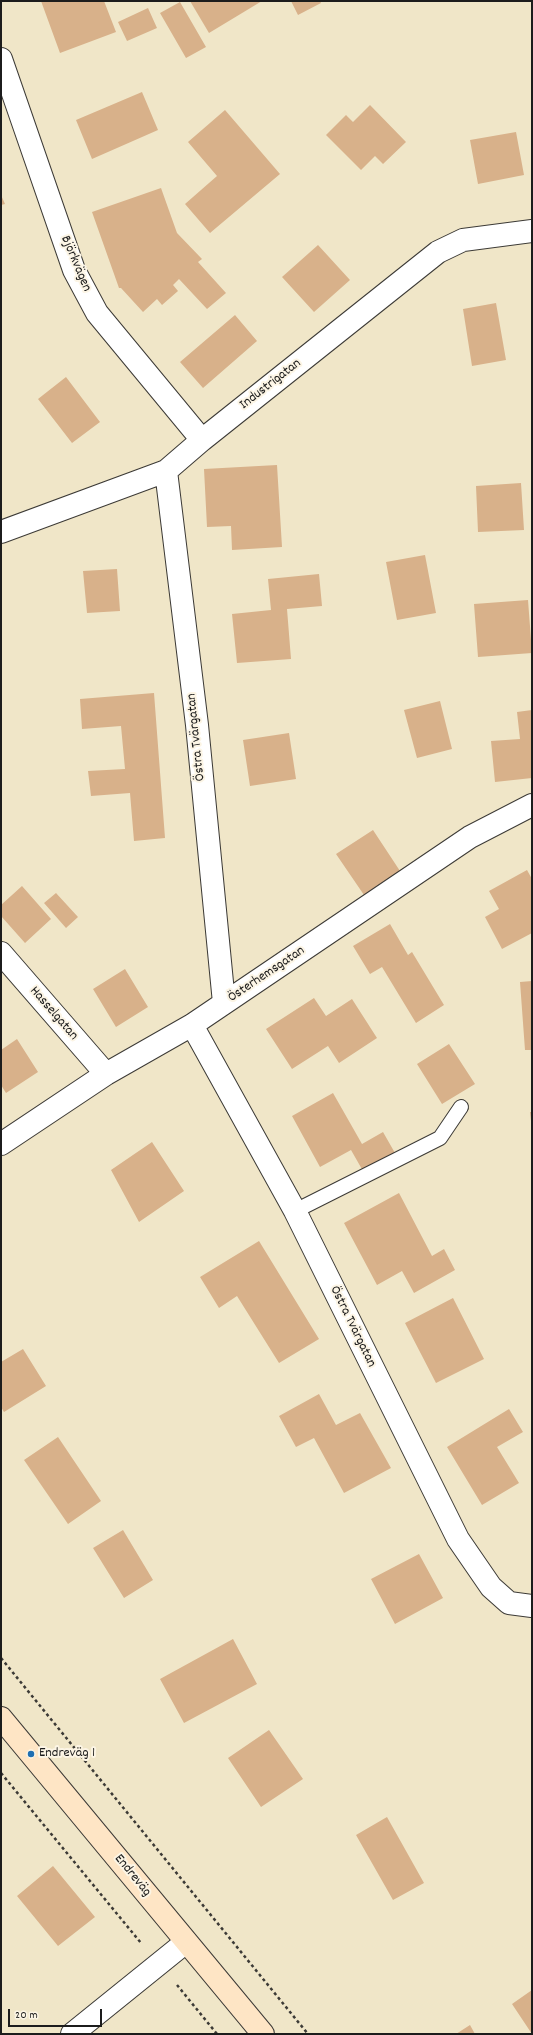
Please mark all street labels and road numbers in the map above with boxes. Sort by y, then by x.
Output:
street label: Björkvägen [56,234,94,294]
street label: Industrigatan [237,356,305,414]
street label: Östra Tvärgatan [184,692,210,782]
street label: Österhemsgatan [225,943,309,1007]
street label: Hasselgatan [25,984,81,1044]
street label: Östra Tvärgatan [325,1284,379,1370]
street label: Endreväg [110,1851,154,1901]

